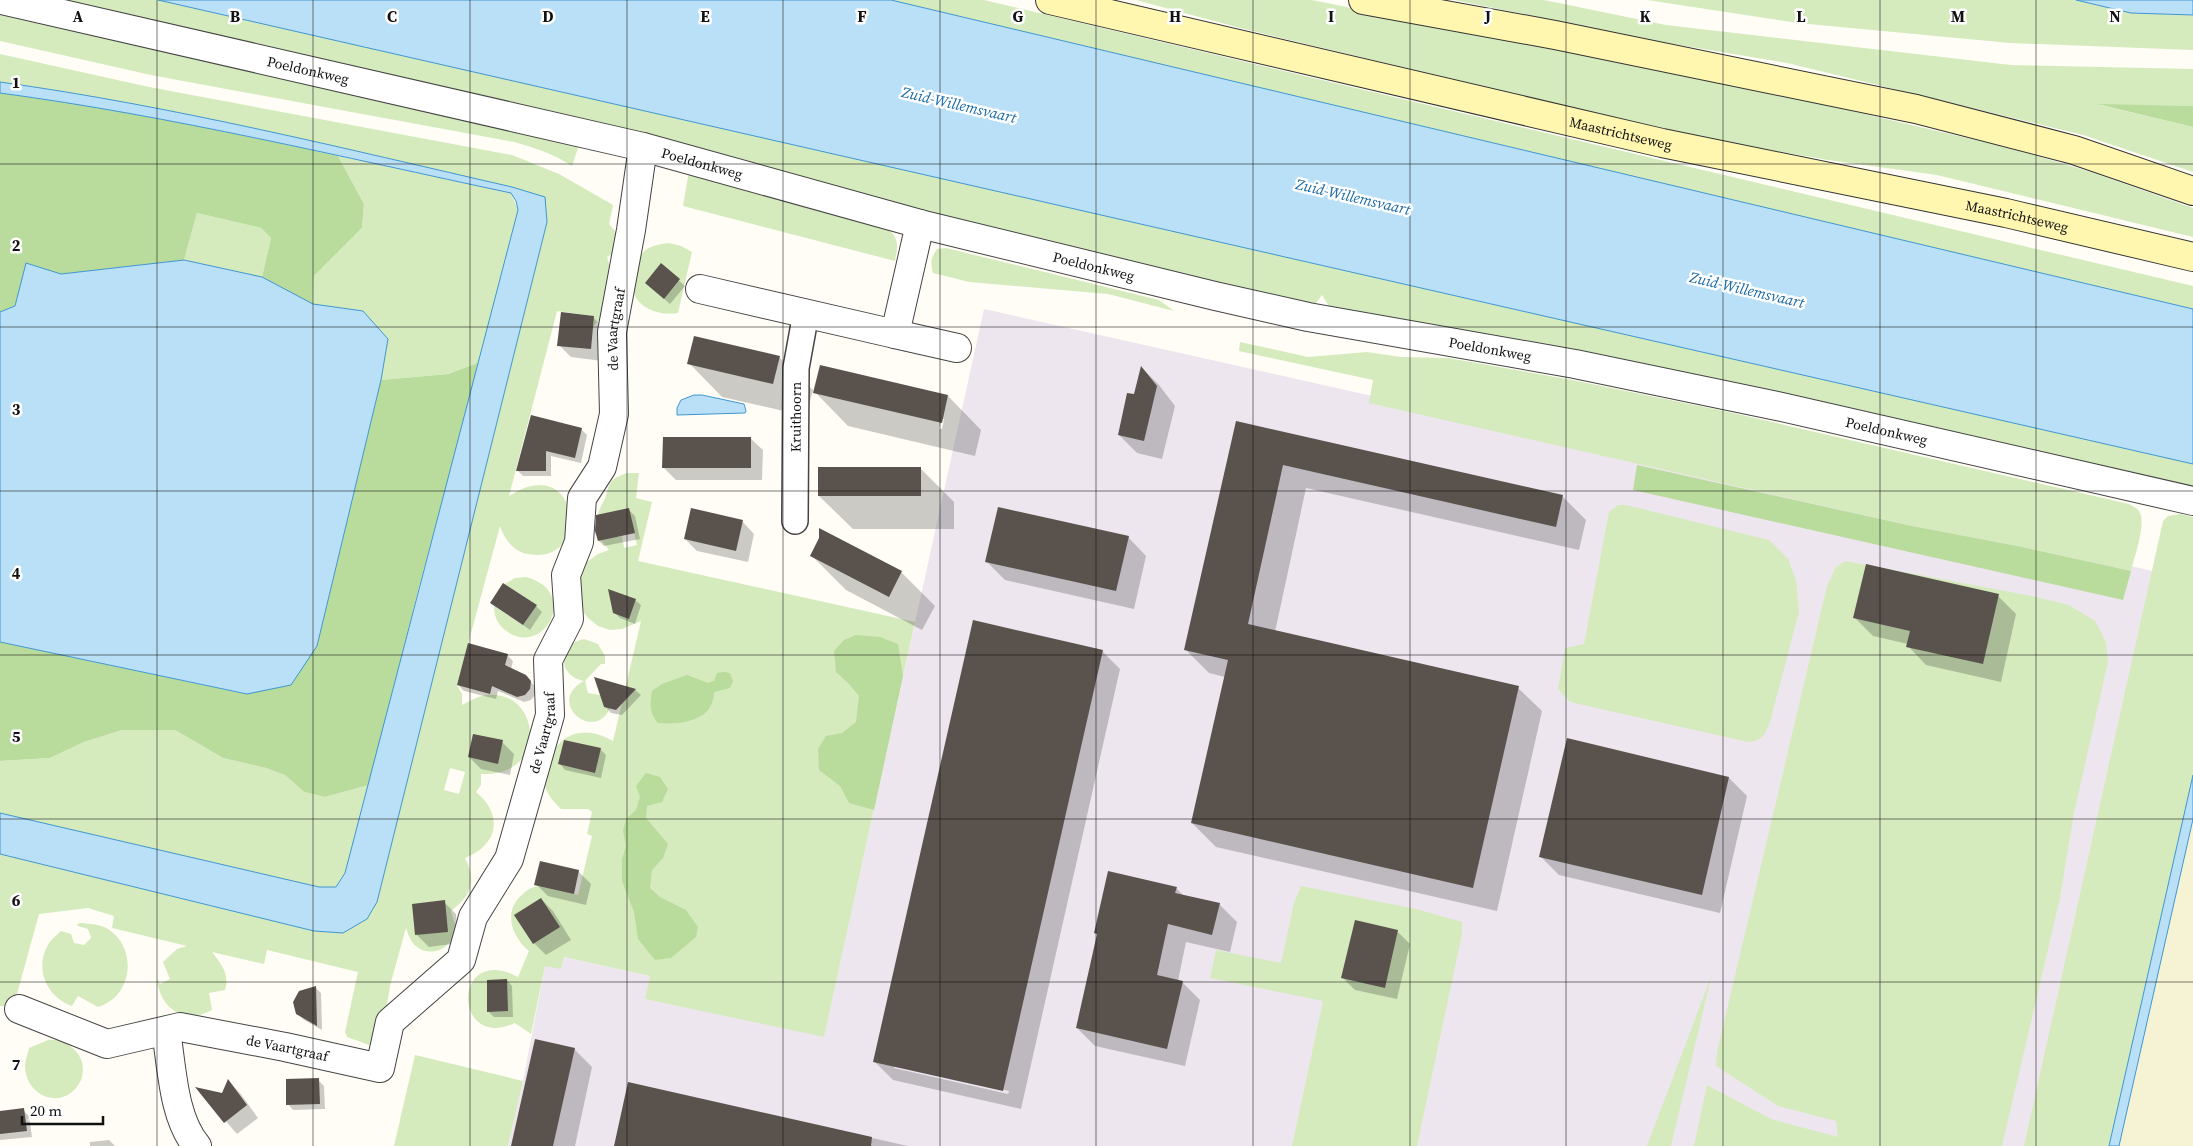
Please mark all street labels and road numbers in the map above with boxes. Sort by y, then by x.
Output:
street label: Poeldonkweg [265,51,351,89]
street label: Maastrichtseweg [1567,112,1674,155]
street label: Poeldonkweg [659,143,745,184]
street label: Maastrichtseweg [1964,195,2071,237]
street label: Poeldonkweg [1051,247,1137,286]
street label: de Vaartgraaf [602,285,630,371]
street label: Poeldonkweg [1447,332,1533,366]
street label: Kruithoorn [785,381,806,452]
street label: Poeldonkweg [1844,412,1930,450]
street label: de Vaartgraaf [524,691,560,776]
street label: de Vaartgraaf [245,1030,331,1067]

